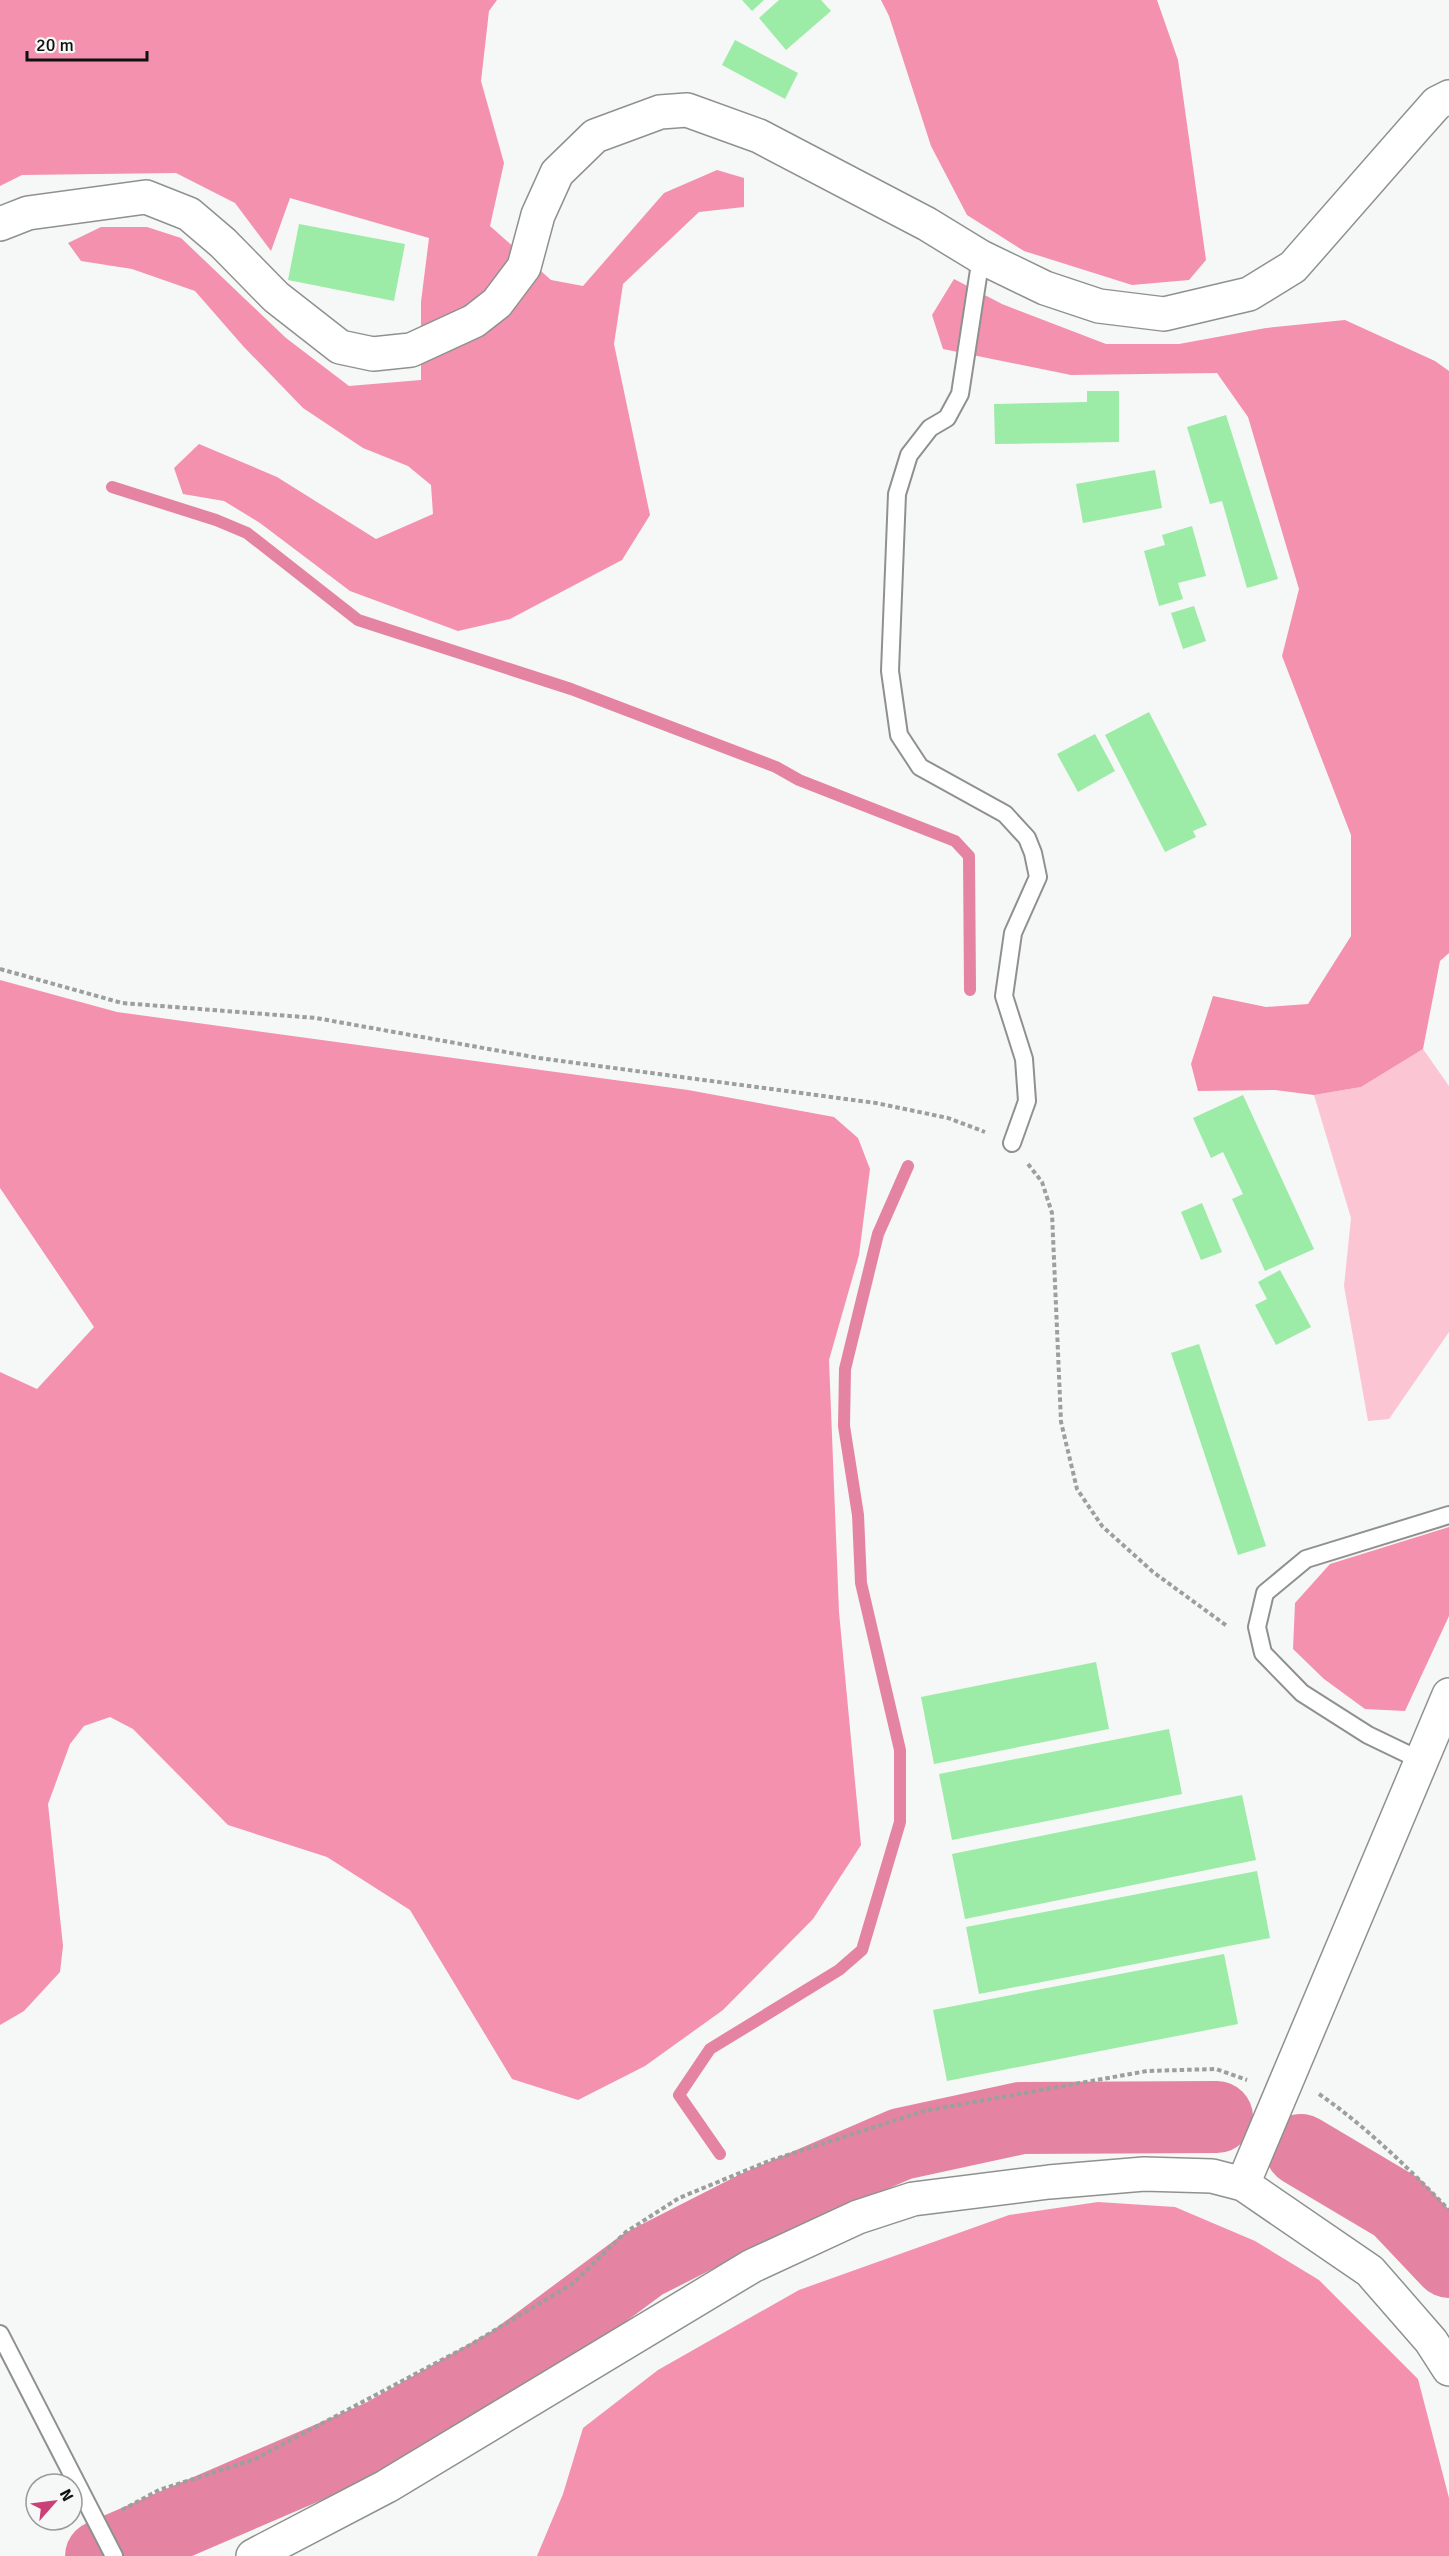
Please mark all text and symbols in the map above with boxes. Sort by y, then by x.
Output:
scale bar [27,24,147,62]
text: 20 m [36,34,74,56]
north arrow [24,2472,84,2532]
text: N [55,2486,78,2505]

